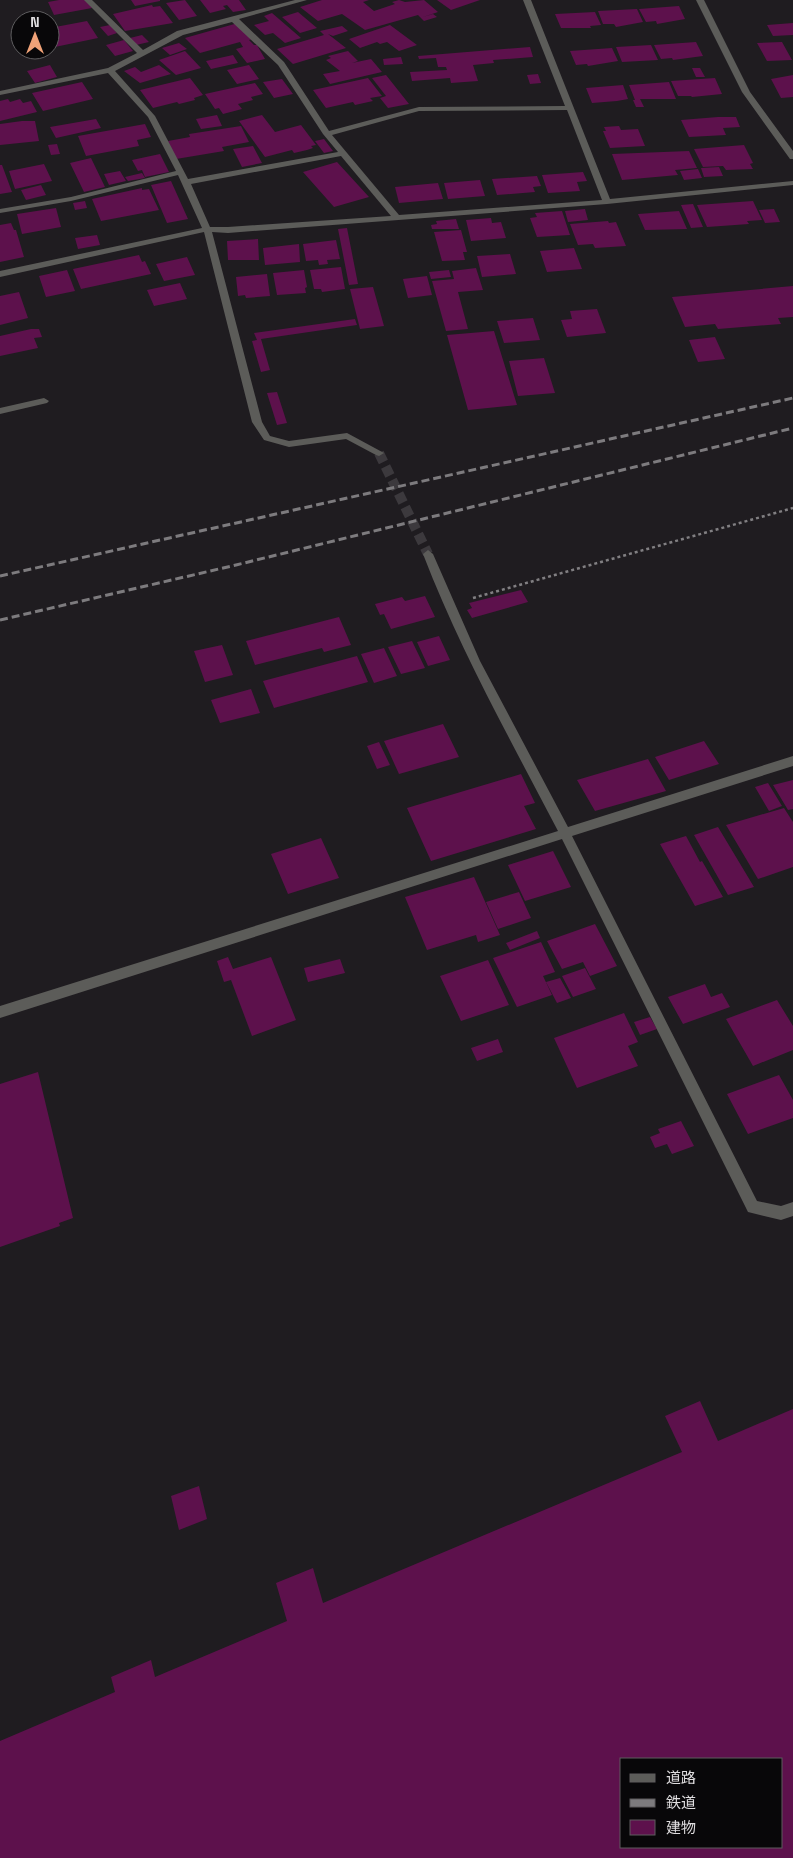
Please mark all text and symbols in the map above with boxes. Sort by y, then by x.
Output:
north arrow [10,10,60,60]
text: N [30,13,40,31]
legend [620,1758,783,1848]
text: 道路 [666,1768,696,1787]
text: 鉄道 [666,1793,696,1812]
text: 建物 [666,1818,696,1837]

